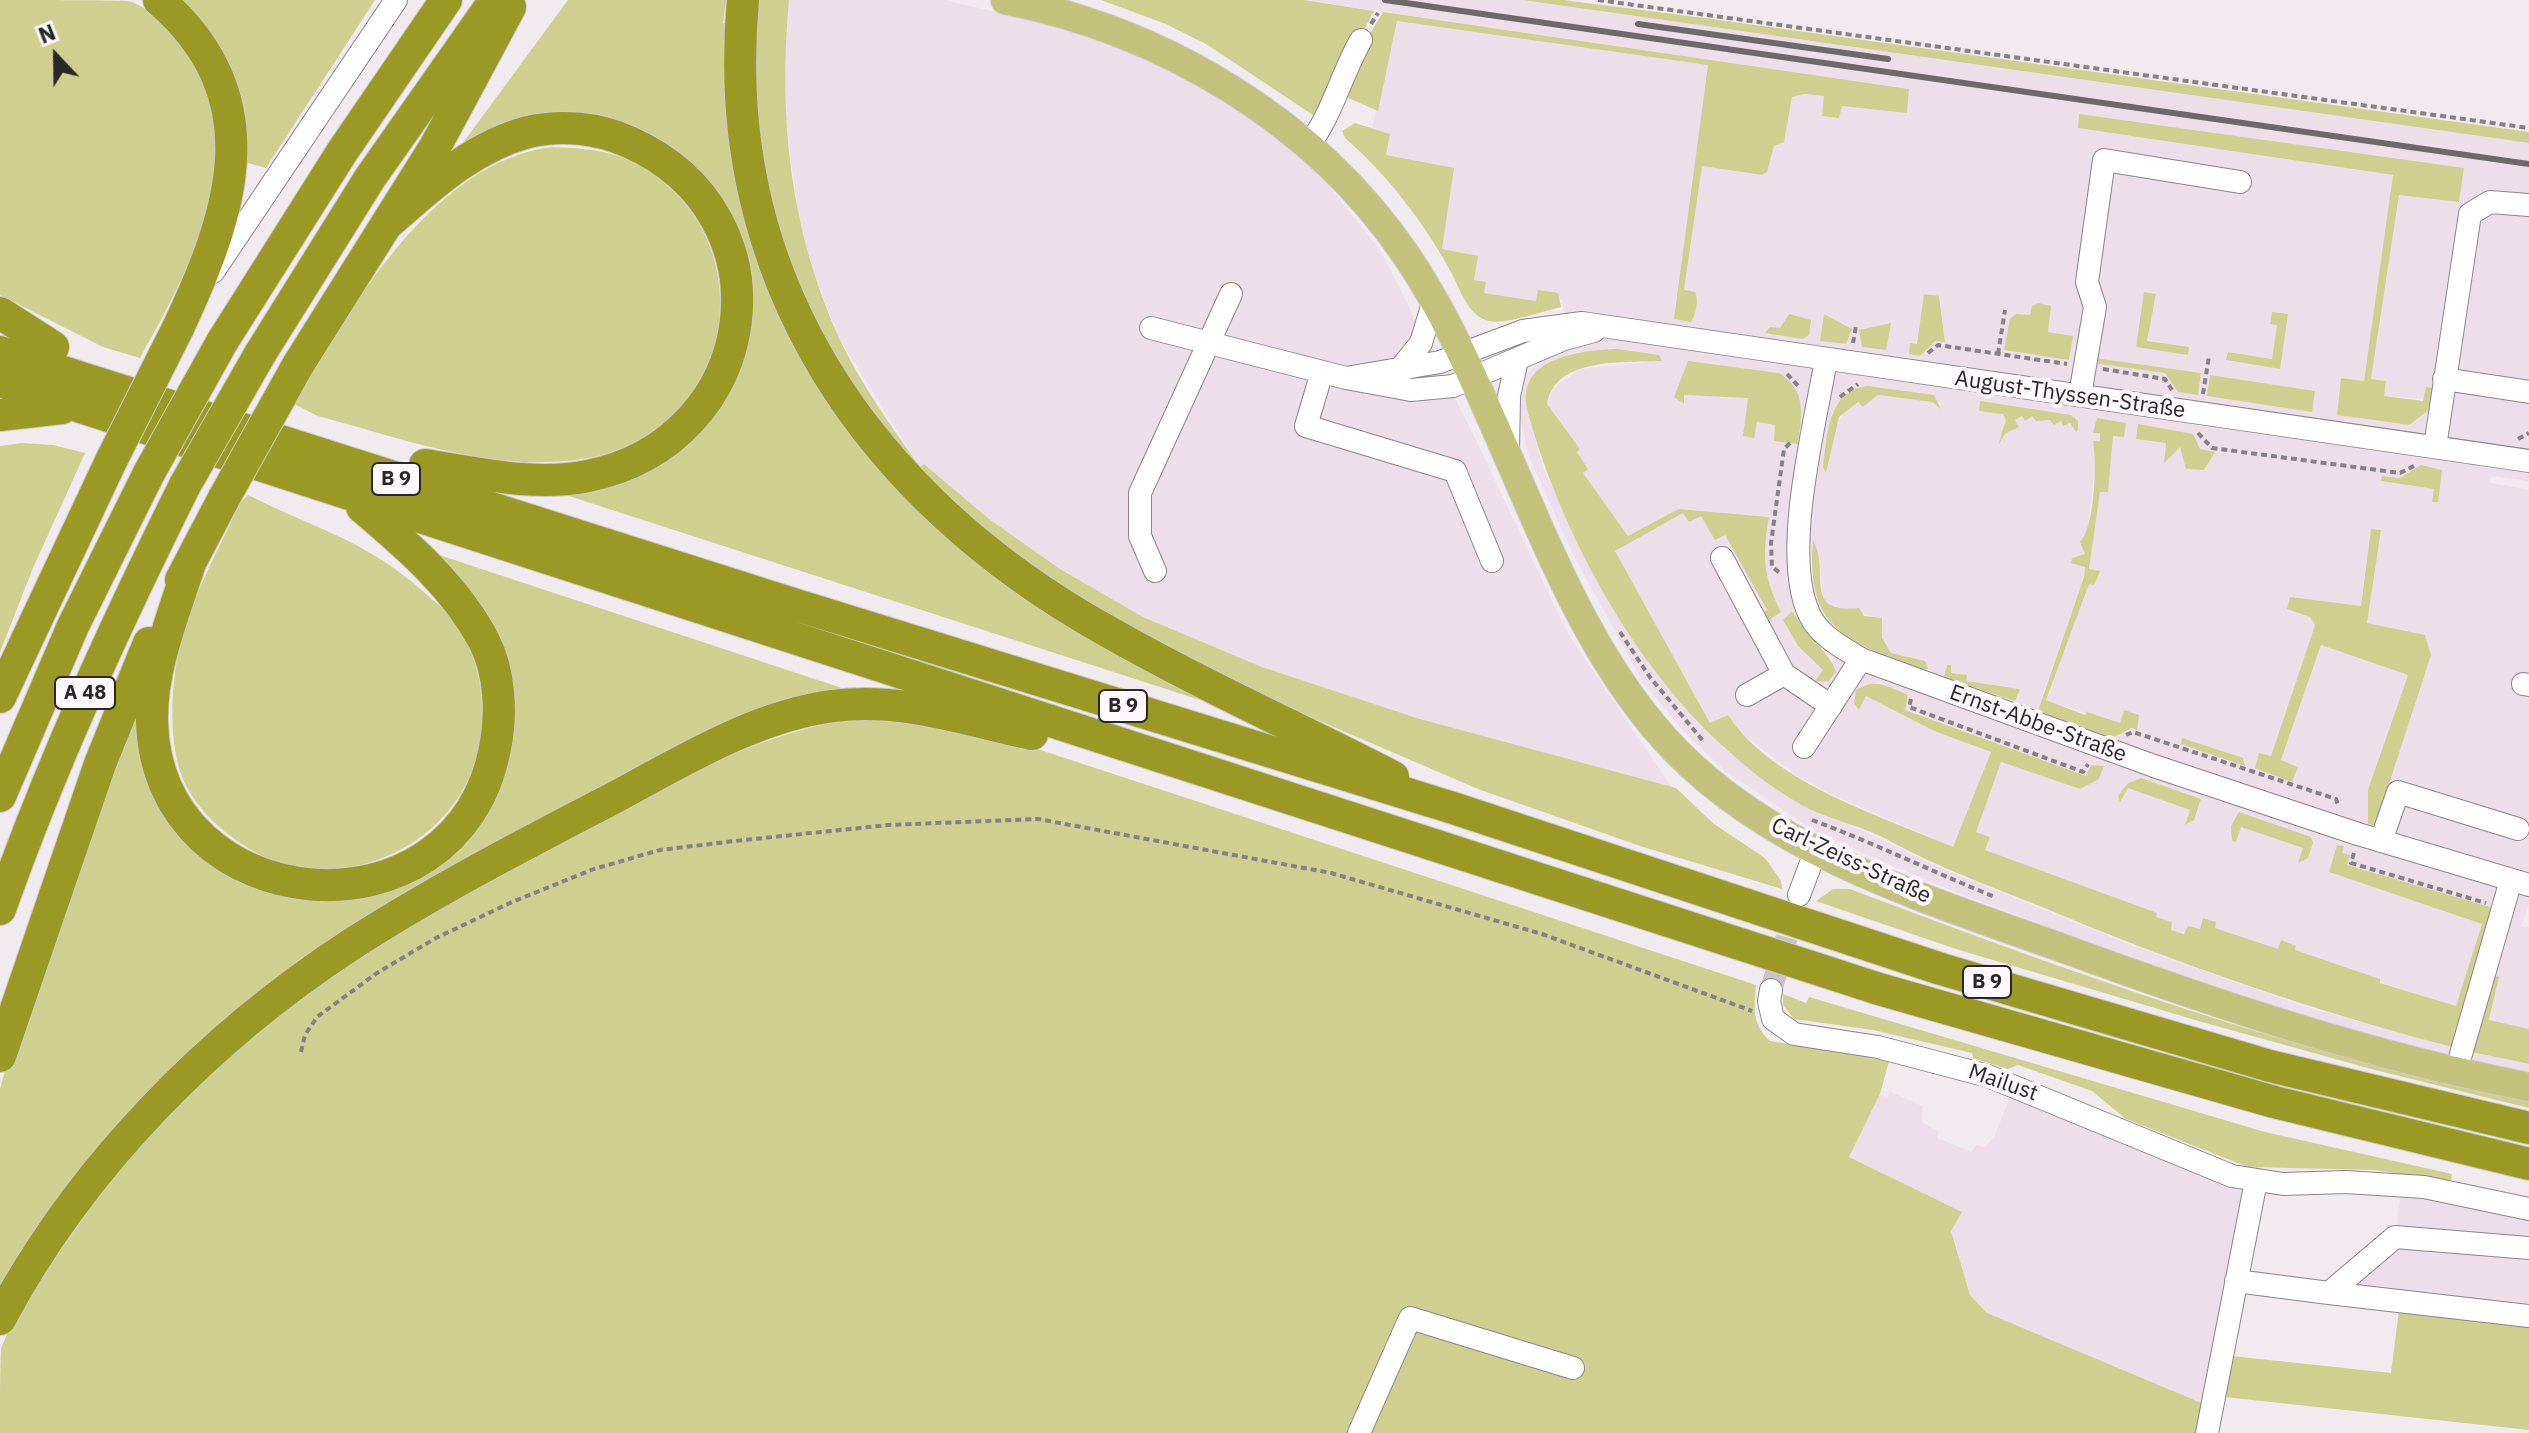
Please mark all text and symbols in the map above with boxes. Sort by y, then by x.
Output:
north arrow [16,16,96,96]
text: N [34,17,60,50]
street label: August-Thyssen-Straße [1953,366,2187,424]
road number: B 9 [372,463,420,495]
road number: A 48 [55,677,115,709]
street label: Ernst-Abbe-Straße [1946,680,2130,768]
road number: B 9 [1099,690,1147,722]
street label: Carl-Zeiss-Straße [1767,812,1935,910]
road number: B 9 [1963,966,2011,998]
street label: Mailust [1965,1059,2041,1107]

